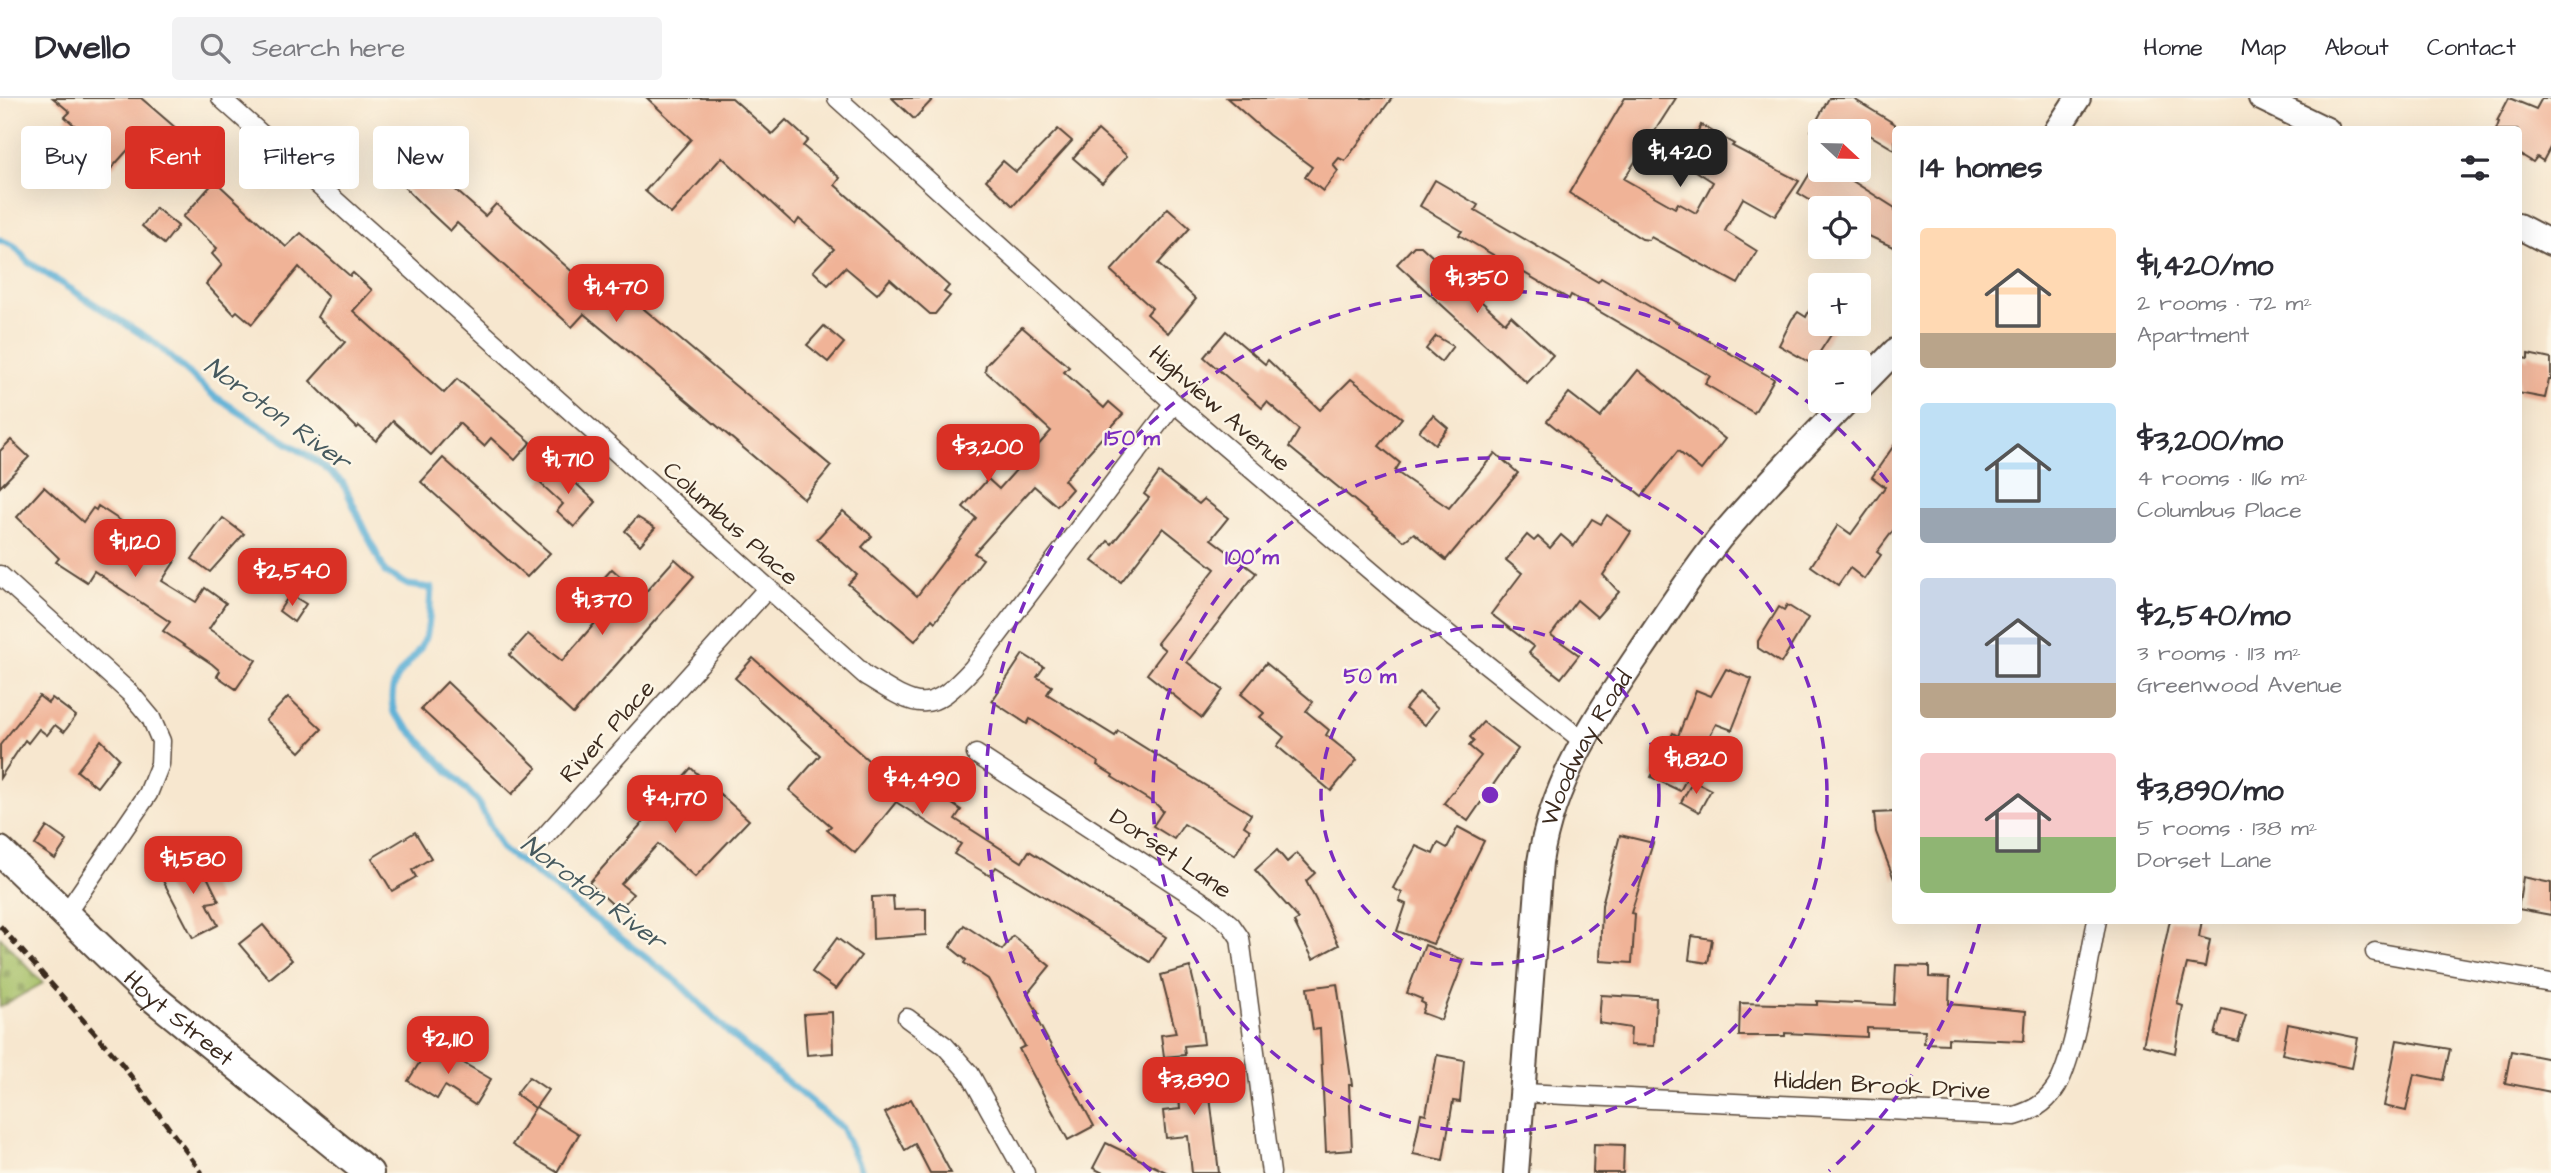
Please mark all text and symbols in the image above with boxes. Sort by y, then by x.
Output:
search box [172,17,662,80]
text: Dwello [35,25,130,71]
icon: search [196,29,234,67]
text: Search here [252,30,405,66]
text: Home [2143,31,2203,65]
text: Map [2241,31,2286,65]
text: About [2324,31,2389,65]
text: Contact [2427,31,2516,65]
north arrow [1808,119,1871,182]
map controls [1808,119,1871,413]
chip: Buy [21,126,111,189]
chip: Rent [125,126,225,189]
chip: Filters [239,126,359,189]
chip: New [373,126,469,189]
pin: $1,420 [1623,130,1737,189]
text: $1,420 [1648,136,1712,168]
text: 14 homes [1920,147,2043,189]
icon: filters [2456,149,2494,187]
button: locate [1808,196,1871,259]
text: $1,420/mo [2137,245,2273,287]
pin: $1,350 [1420,256,1534,315]
icon: home [1976,256,2060,340]
text: $1,350 [1446,262,1508,294]
pin: $1,470 [559,264,673,324]
text: $1,470 [584,271,648,303]
button: + [1808,273,1871,336]
text: 2 rooms · 72 m² [2137,287,2312,319]
text: Apartment [2137,319,2249,351]
street label: Highview Avenue [1140,337,1298,481]
water label: Noroton River [197,348,360,481]
button: − [1808,350,1871,413]
text: $3,200/mo [2137,420,2283,462]
pin: $3,200 [931,424,1045,484]
text: 150 m [1104,424,1160,453]
text: $3,200 [953,431,1023,463]
icon: home [1976,431,2060,515]
pin: $1,710 [511,436,625,496]
text: $1,710 [542,443,594,475]
street label: Columbus Place [655,454,806,594]
text: 4 rooms · 116 m² [2137,462,2308,494]
text: Columbus Place [2137,494,2302,526]
pin: $1,120 [78,519,192,579]
text: $1,120 [110,526,160,558]
text: 100 m [1225,543,1280,572]
pin: $2,540 [235,548,349,608]
text: $2,540 [254,555,330,587]
pin: $1,370 [545,578,659,637]
text: $1,370 [572,584,632,616]
text: $2,540/mo [2137,595,2291,637]
icon: home [1976,606,2060,690]
text: 3 rooms · 113 m² [2137,637,2301,669]
text: 50 m [1344,662,1397,691]
street label: Woodway Road [1533,664,1641,830]
text: Greenwood Avenue [2137,669,2342,701]
street label: River Place [552,673,663,791]
pin: $1,820 [1639,736,1753,796]
text: $1,820 [1665,743,1727,775]
pin: $4,490 [865,756,979,816]
text: $4,490 [884,763,960,795]
text: $3,890/mo [2137,770,2284,812]
pin: $4,170 [618,776,732,835]
icon: home [1976,781,2060,865]
text: $4,170 [643,782,707,814]
centre of rings [1478,783,1502,807]
street label: Dorset Lane [1103,800,1238,907]
text: 5 rooms · 138 m² [2137,812,2317,844]
water label: Noroton River [514,826,675,961]
pin: $1,580 [136,836,250,896]
text: $1,580 [160,843,226,875]
text: Dorset Lane [2137,844,2272,876]
street label: Hoyt Street [115,963,241,1075]
pin: $2,110 [391,1016,505,1076]
text: $2,110 [423,1023,473,1055]
pin: $3,890 [1137,1058,1251,1117]
street label: Hidden Brook Drive [1773,1063,1991,1109]
text: $3,890 [1158,1064,1230,1096]

